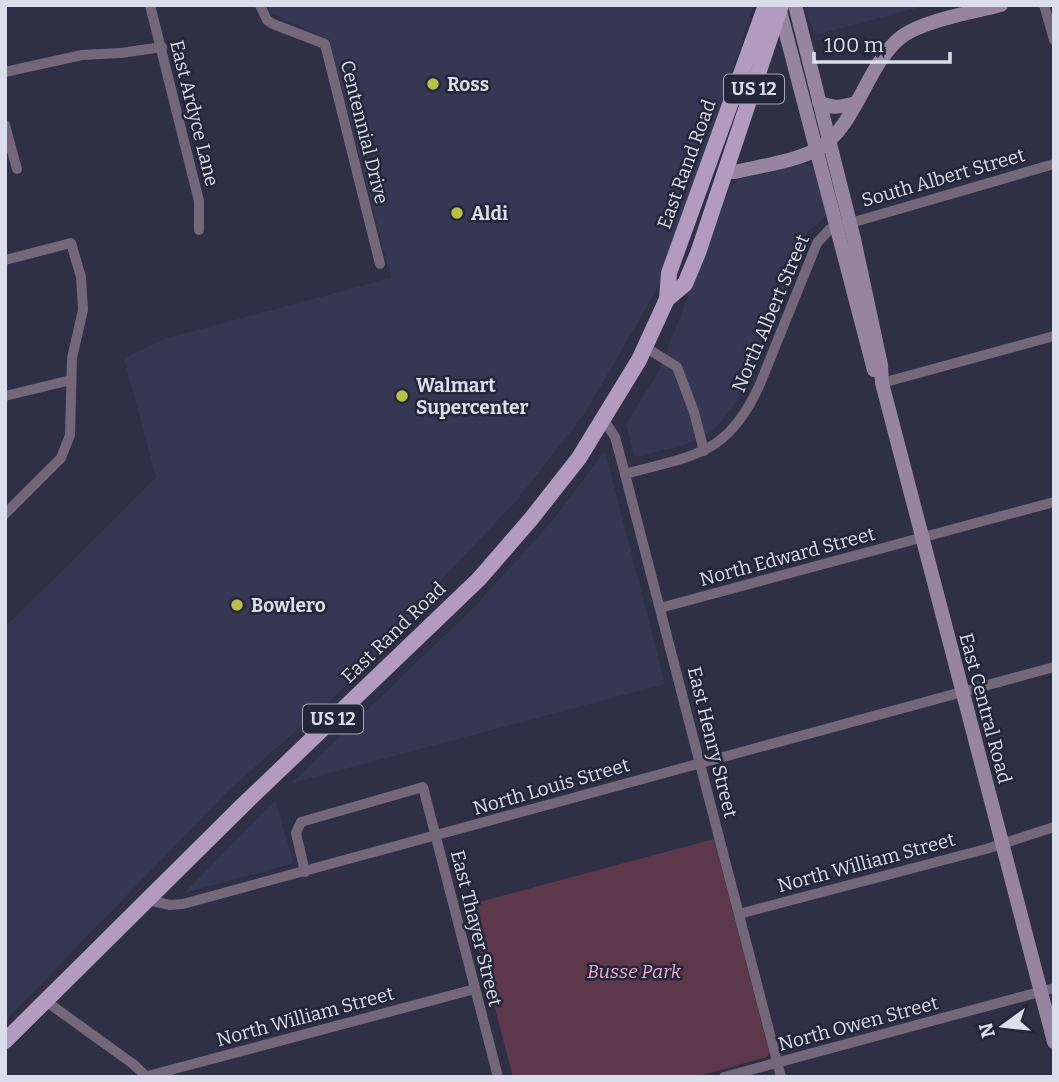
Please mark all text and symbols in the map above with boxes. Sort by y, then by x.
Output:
scale bar [814,21,950,65]
text: 100 m [824,32,884,58]
street label: East Ardyce Lane [165,38,224,189]
street label: Centennial Drive [336,58,393,206]
place label: Ross [447,73,489,96]
road number: US 12 [724,74,784,104]
marker: Ross [425,76,441,92]
street label: East Rand Road [652,96,721,232]
street label: South Albert Street [859,143,1028,212]
place label: Aldi [471,202,508,225]
marker: Aldi [449,205,465,221]
street label: North Albert Street [727,231,814,396]
place label: Walmart Supercenter [416,374,529,419]
marker: Walmart Supercenter [394,388,410,404]
street label: North Edward Street [697,522,877,591]
street label: East Rand Road [336,577,450,688]
place label: Bowlero [251,594,326,617]
marker: Bowlero [229,597,245,613]
street label: East Central Road [954,630,1017,786]
street label: East Henry Street [683,664,742,820]
road number: US 12 [303,704,363,734]
street label: North Louis Street [470,753,632,820]
street label: North William Street [775,828,958,897]
street label: East Thayer Street [446,848,507,1009]
park label: Busse Park [587,960,682,983]
street label: North William Street [214,982,397,1051]
street label: North Owen Street [776,991,941,1056]
north arrow [968,991,1038,1061]
text: N [974,1020,1000,1040]

